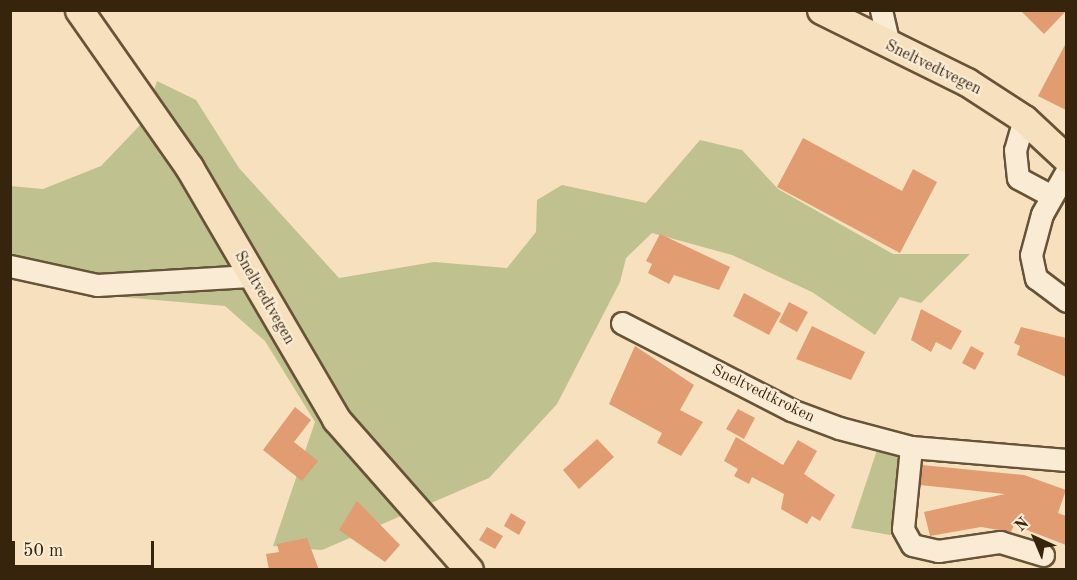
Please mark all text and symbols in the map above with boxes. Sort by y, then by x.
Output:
street label: Sneltvedtvegen [882,36,984,100]
street label: Sneltvedtvegen [230,248,298,348]
street label: Sneltvedtkroken [708,361,818,427]
north arrow [1005,508,1065,568]
text: N [1013,515,1032,535]
scale bar [15,529,158,567]
text: 50 m [23,542,63,560]

